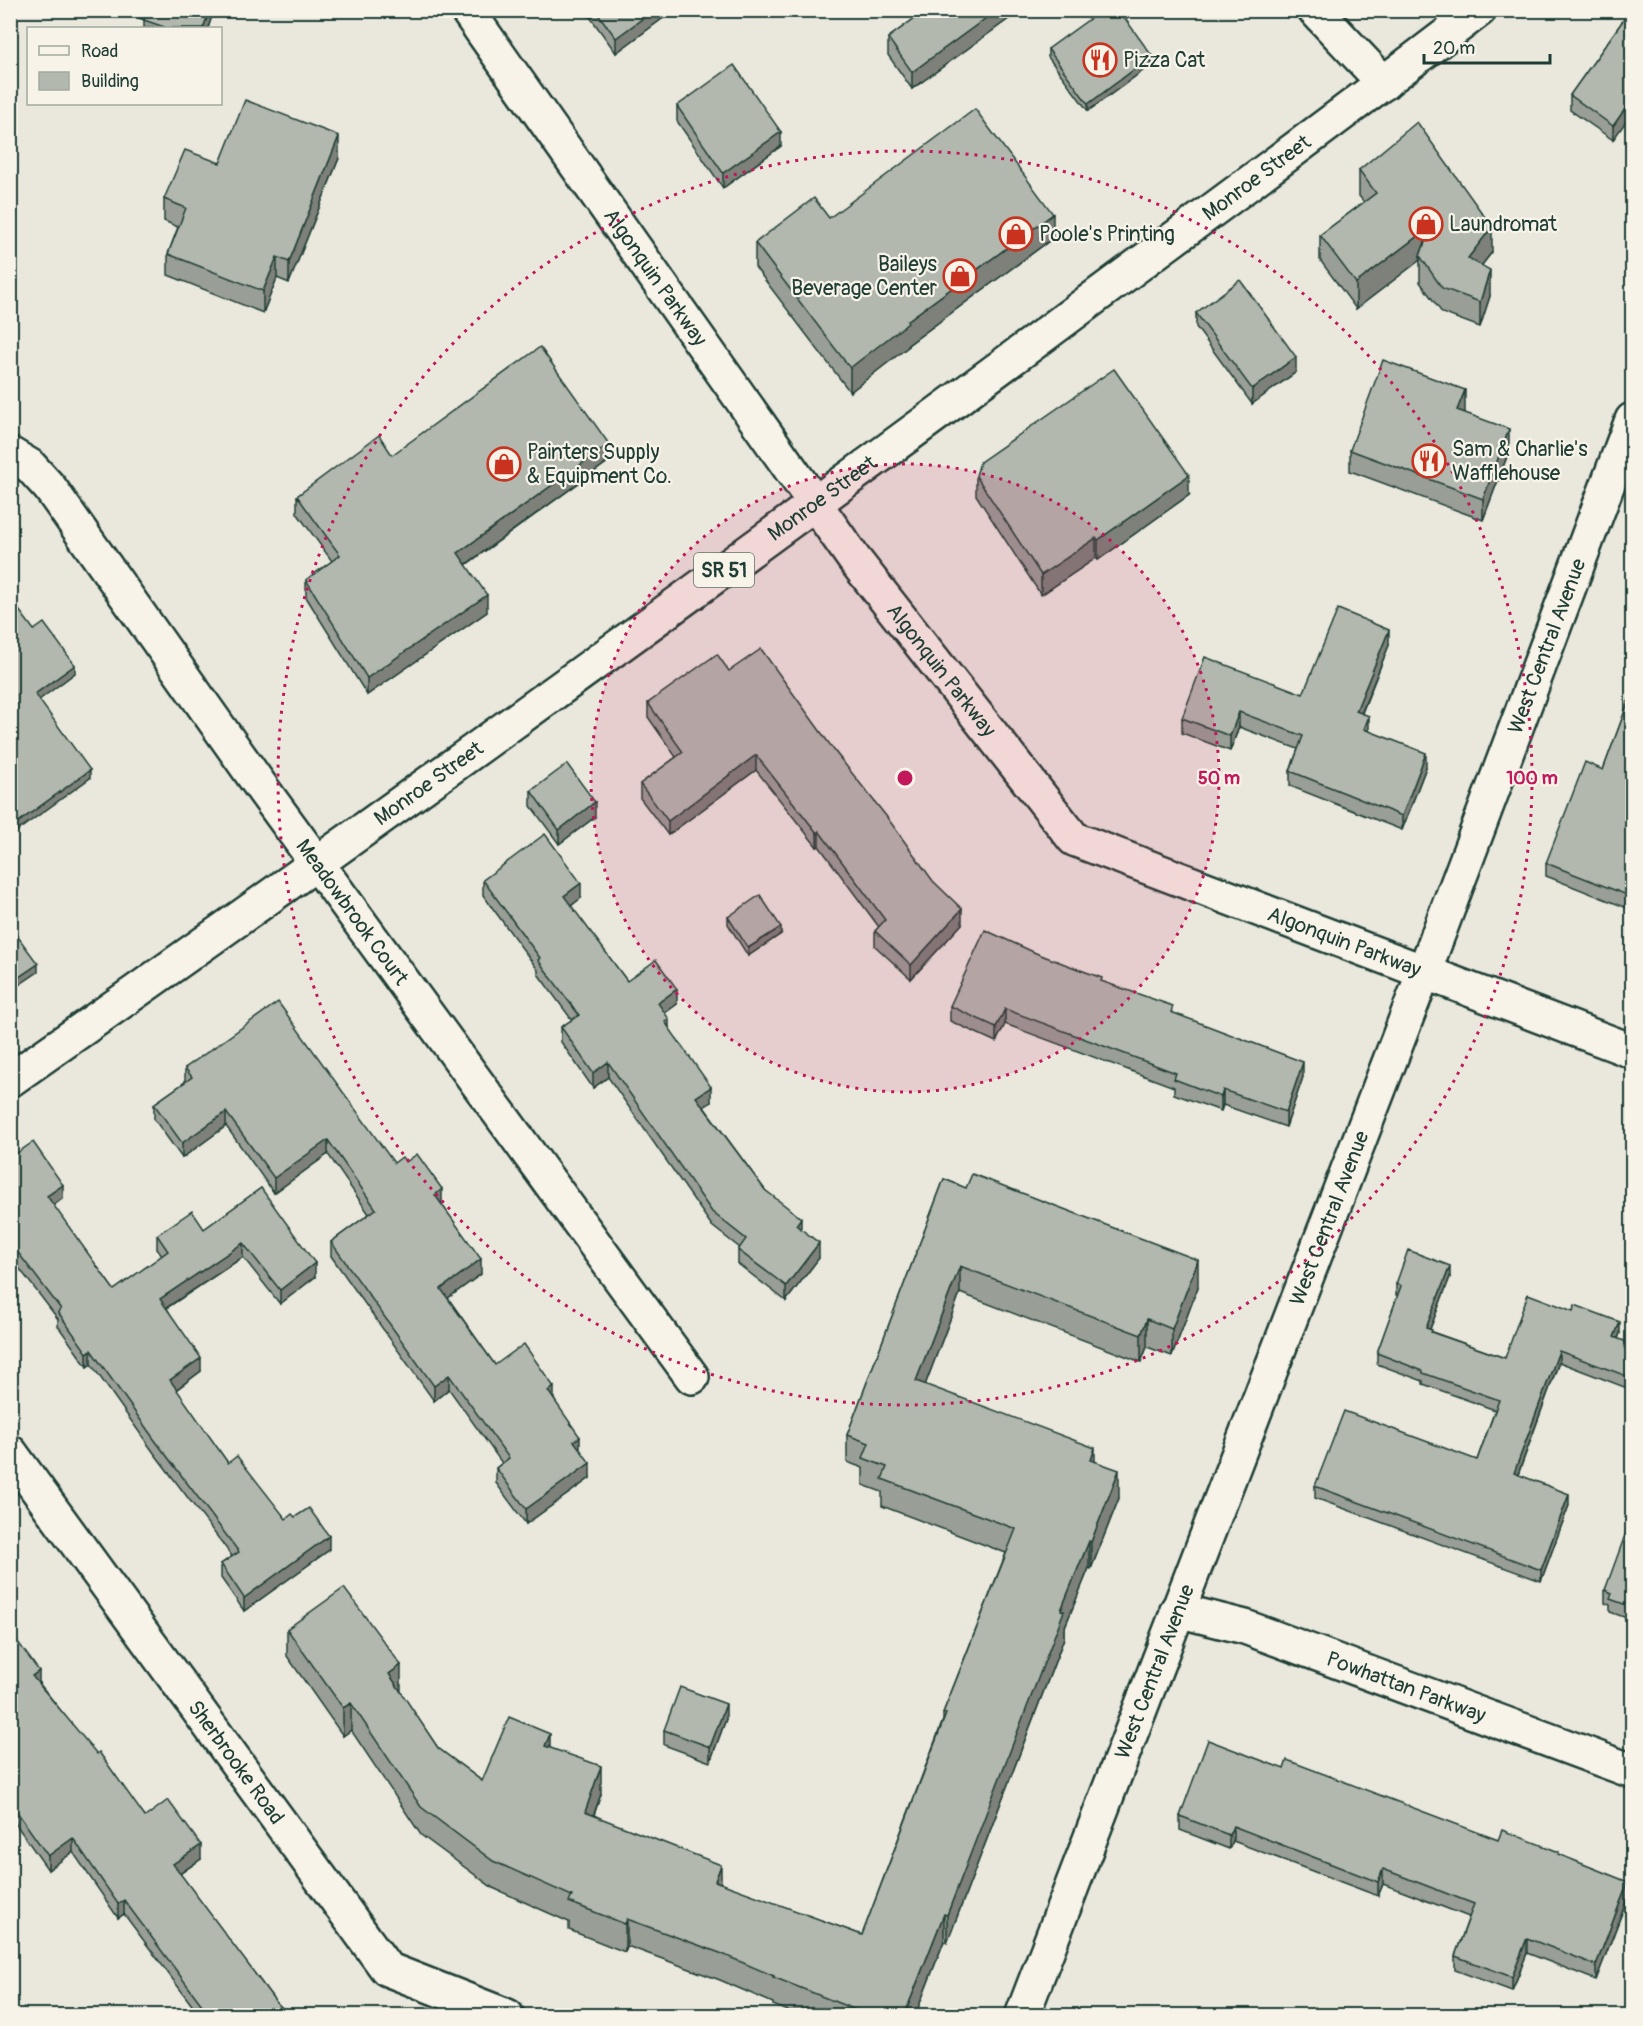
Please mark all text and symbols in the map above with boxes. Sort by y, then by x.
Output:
legend [27,27,222,105]
scale bar [1424,27,1550,65]
text: 20 m [1433,37,1475,60]
text: Road [81,40,118,63]
restaurant icon: Pizza Cat [1082,42,1118,78]
place label: Pizza Cat [1123,47,1206,74]
text: Building [81,70,139,93]
street label: Monroe Street [1197,129,1317,227]
street label: Algonquin Parkway [597,203,713,352]
shop icon: Laundromat [1408,206,1444,242]
place label: Laundromat [1449,211,1557,238]
shop icon: Poole's Printing [998,216,1034,252]
place label: Poole's Printing [1039,221,1175,248]
place label: Baileys Beverage Center [791,251,938,302]
shop icon: Baileys Beverage Center [942,258,978,294]
place label: Sam & Charlie's Wafflehouse [1452,436,1588,487]
place label: Painters Supply & Equipment Co. [527,439,672,490]
restaurant icon: Sam & Charlie's Wafflehouse [1411,443,1447,479]
shop icon: Painters Supply & Equipment Co. [486,446,522,482]
street label: Monroe Street [763,449,883,547]
road number: SR 51 [694,553,754,587]
street label: West Central Avenue [1502,554,1593,738]
street label: Algonquin Parkway [880,598,1002,743]
street label: Monroe Street [369,735,489,832]
text: 50 m [1198,767,1240,790]
text: 100 m [1506,767,1558,790]
centre of rings [895,768,915,788]
street label: Meadowbrook Court [290,834,415,991]
street label: Algonquin Parkway [1264,901,1425,984]
street label: West Central Avenue [1284,1126,1376,1310]
street label: West Central Avenue [1109,1580,1201,1763]
street label: Powhattan Parkway [1322,1645,1489,1729]
street label: Sherbrooke Road [182,1695,290,1830]

